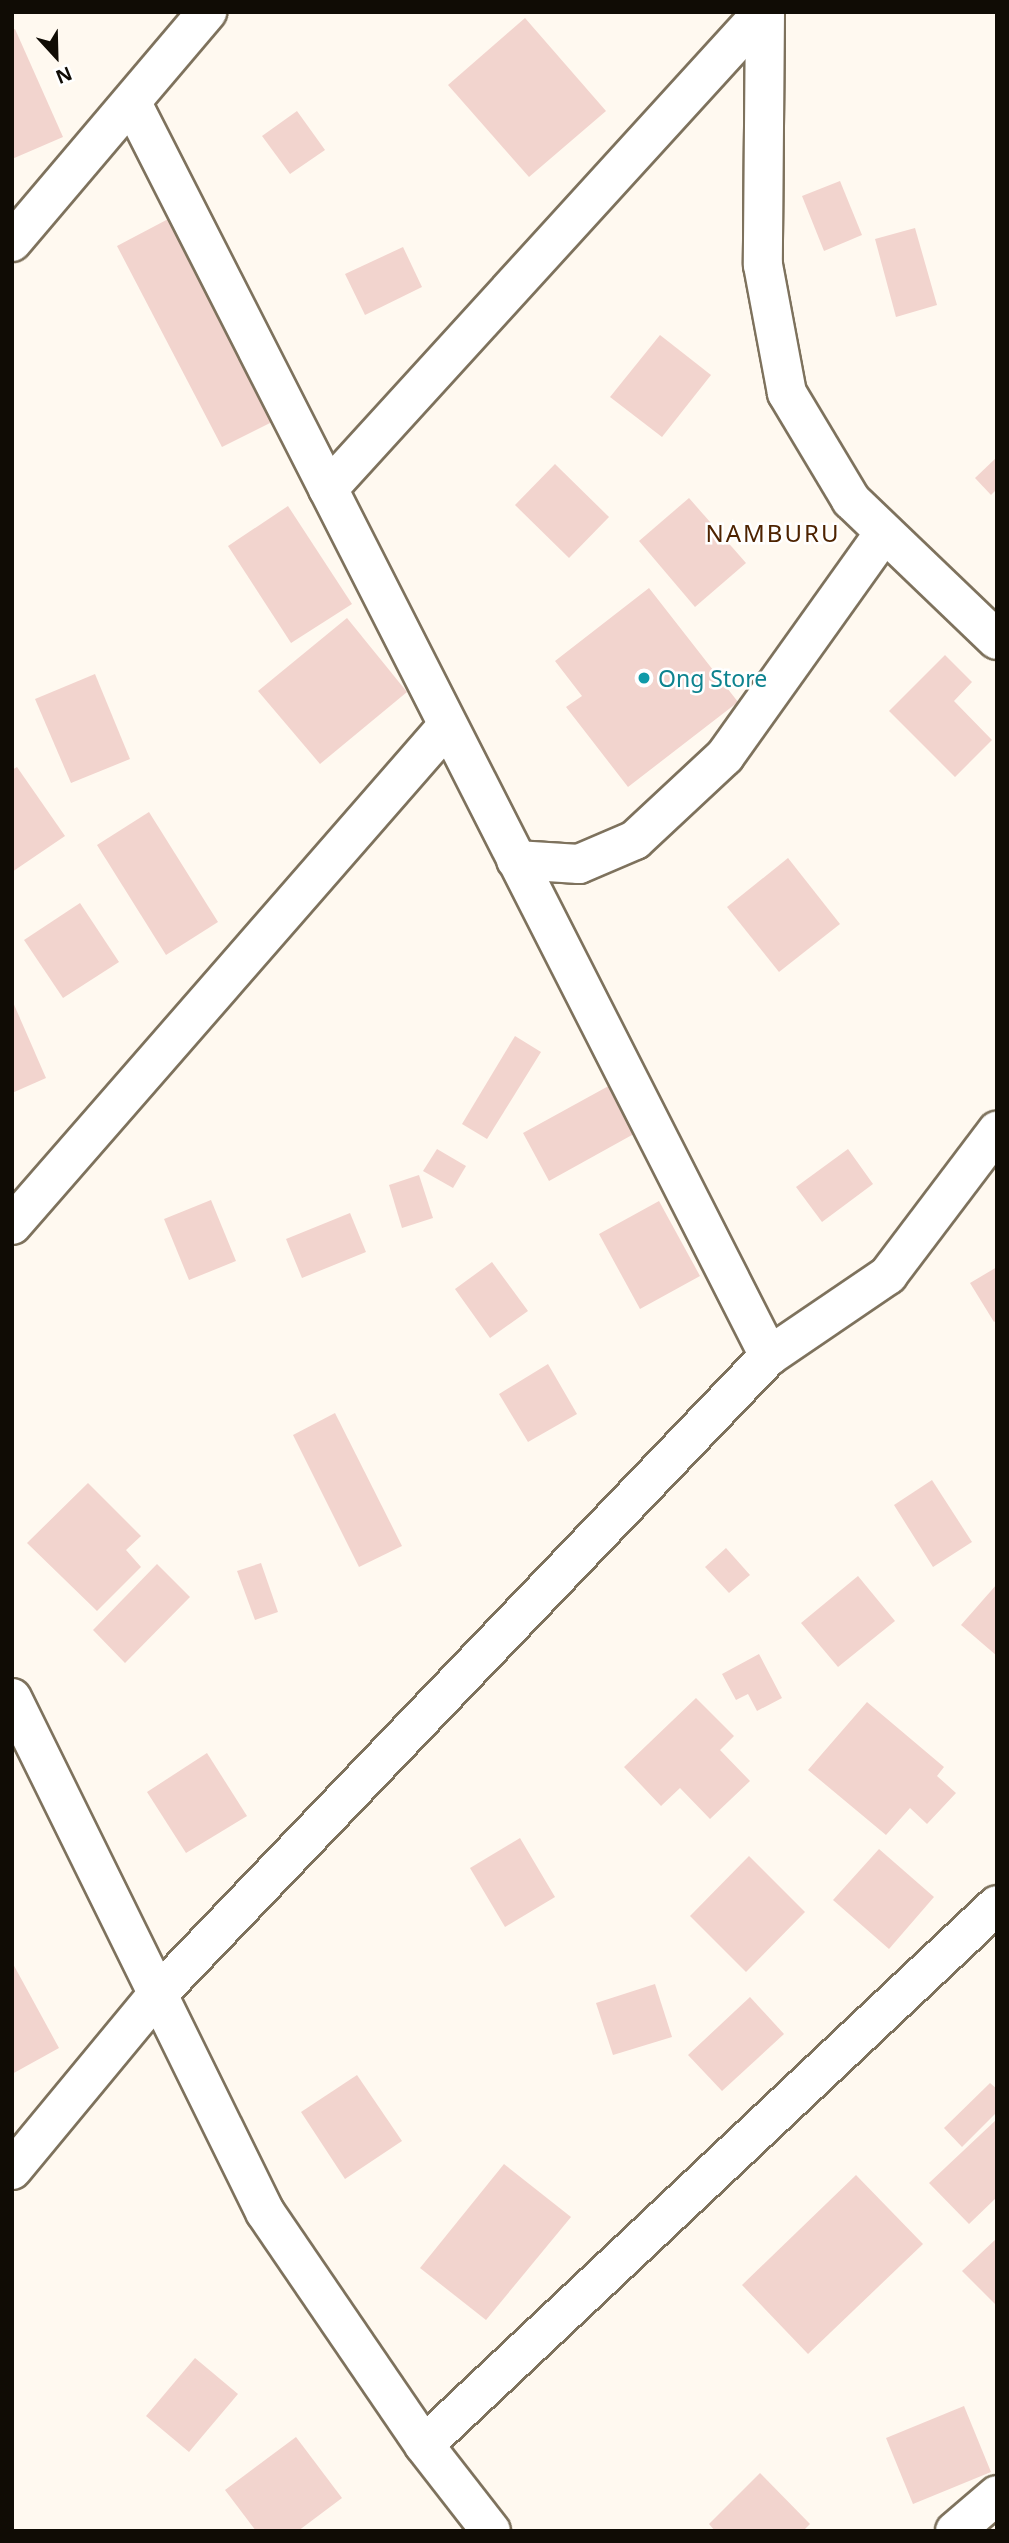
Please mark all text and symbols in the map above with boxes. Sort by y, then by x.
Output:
north arrow [21,21,91,91]
text: N [52,61,76,90]
district label: NAMBURU [706,519,840,547]
place label: Ong Store [658,664,767,692]
marker: Ong Store [636,670,652,686]

